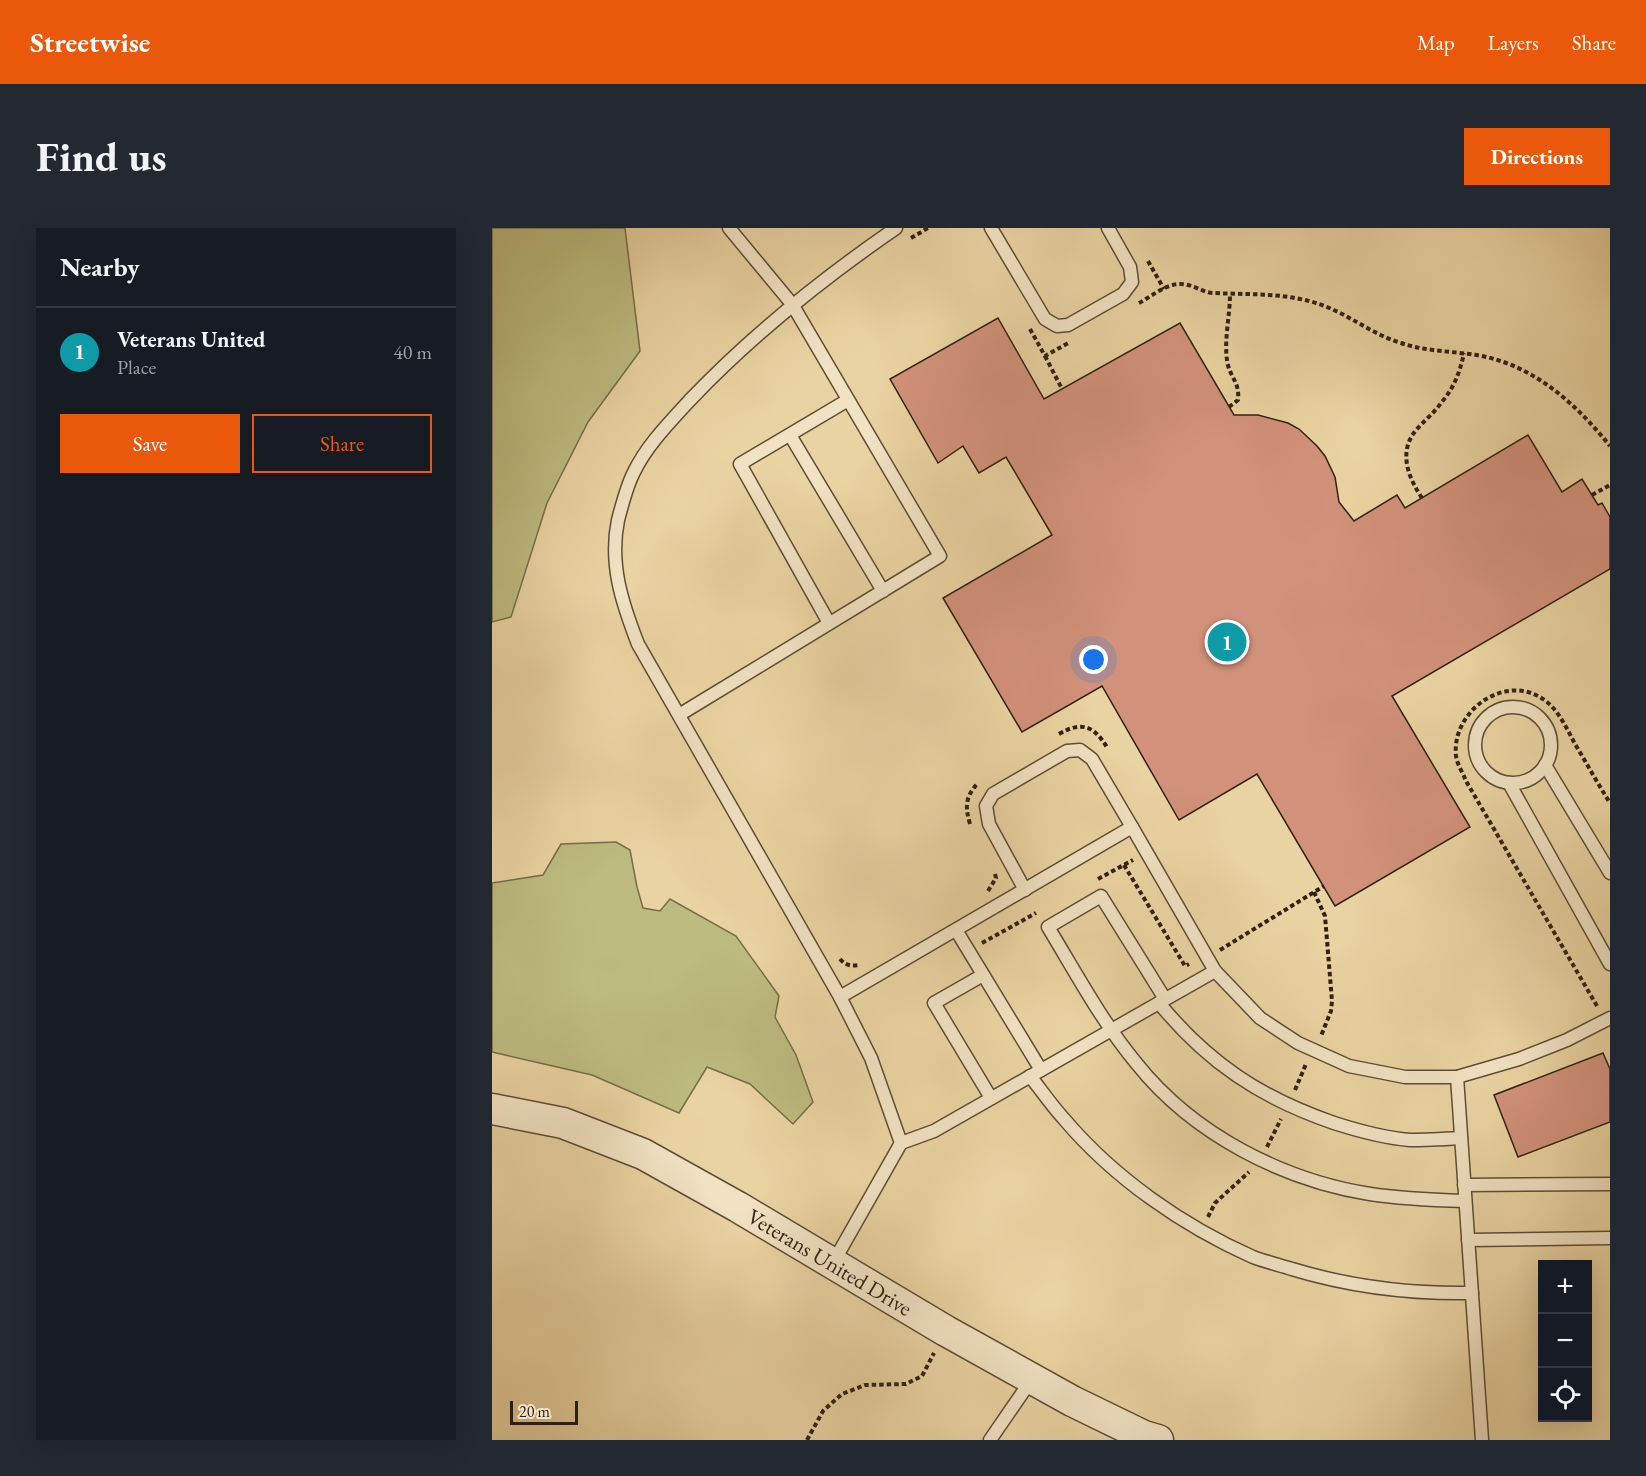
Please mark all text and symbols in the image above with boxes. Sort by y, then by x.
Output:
text: Streetwise [30,24,150,60]
text: Map [1417,29,1455,56]
text: Layers [1488,29,1539,56]
text: Share [1572,29,1616,56]
button: Directions [1464,128,1610,185]
text: Find us [36,129,167,184]
text: Nearby [60,250,140,284]
text: Veterans United [117,325,266,354]
text: 1 [74,339,85,365]
text: 40 m [393,339,432,365]
text: Place [117,354,156,380]
button: Save [60,414,240,473]
button: Share [252,414,432,473]
pin: 1 [1208,620,1246,664]
your location [1079,645,1108,674]
street label: Veterans United Drive [742,1202,918,1323]
map controls [1538,1260,1592,1422]
button: + [1538,1260,1592,1314]
button: − [1538,1314,1592,1368]
button: locate [1538,1368,1592,1422]
scale bar [510,1398,578,1426]
text: 20 m [519,1401,550,1422]

